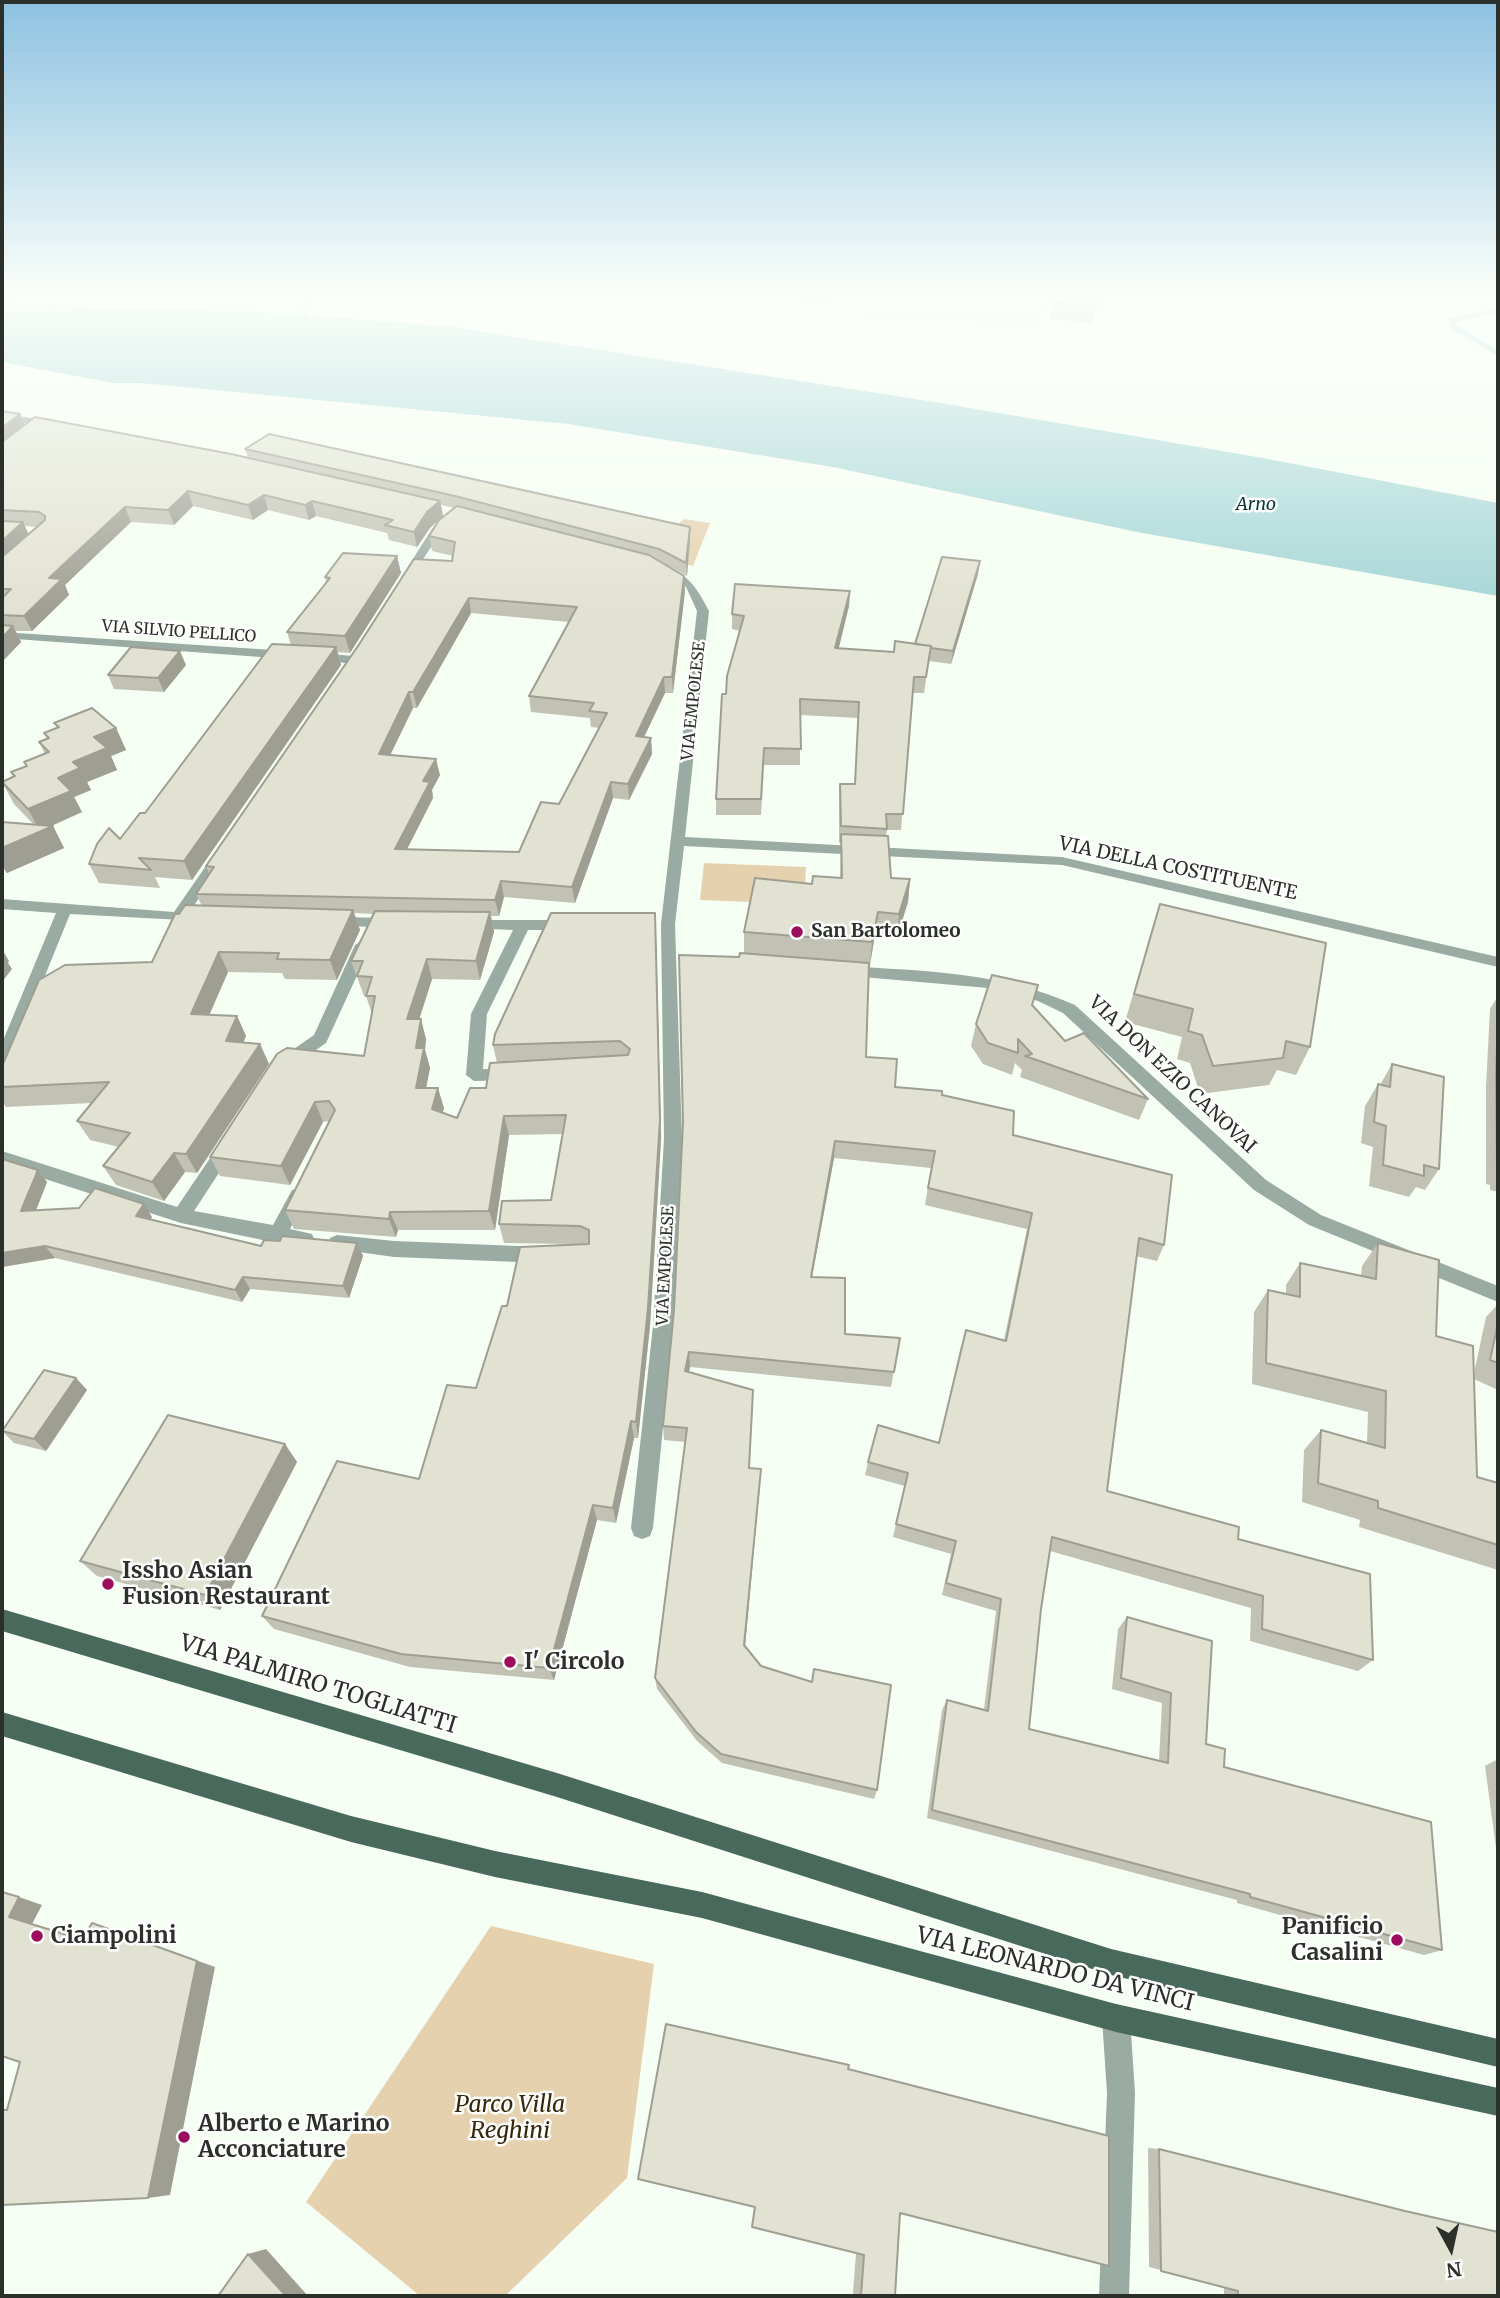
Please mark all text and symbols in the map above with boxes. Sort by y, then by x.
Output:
water label: Arno [1236,494,1276,516]
street label: VIA SILVIO PELLICO [101,617,257,647]
street label: VIA EMPOLESE [678,641,710,761]
street label: VIA DELLA COSTITUENTE [1057,833,1299,905]
place label: San Bartolomeo [811,921,961,943]
marker: San Bartolomeo [789,924,805,940]
street label: VIA DON EZIO CANOVAI [1084,991,1260,1159]
street label: VIA EMPOLESE [653,1206,679,1326]
place label: Issho Asian Fusion Restaurant [122,1557,330,1611]
marker: Issho Asian Fusion Restaurant [100,1576,116,1592]
street label: VIA PALMIRO TOGLIATTI [176,1630,460,1740]
place label: I' Circolo [524,1648,624,1676]
marker: I' Circolo [502,1654,518,1670]
place label: Panificio Casalini [1282,1913,1383,1967]
place label: Ciampolini [51,1922,177,1950]
street label: VIA LEONARDO DA VINCI [913,1922,1197,2018]
marker: Ciampolini [29,1928,45,1944]
marker: Panificio Casalini [1389,1932,1405,1948]
park label: Parco Villa Reghini [455,2091,565,2145]
place label: Alberto e Marino Acconciature [198,2110,390,2164]
marker: Alberto e Marino Acconciature [176,2129,192,2145]
north arrow [1416,2214,1486,2284]
text: N [1445,2257,1463,2283]

